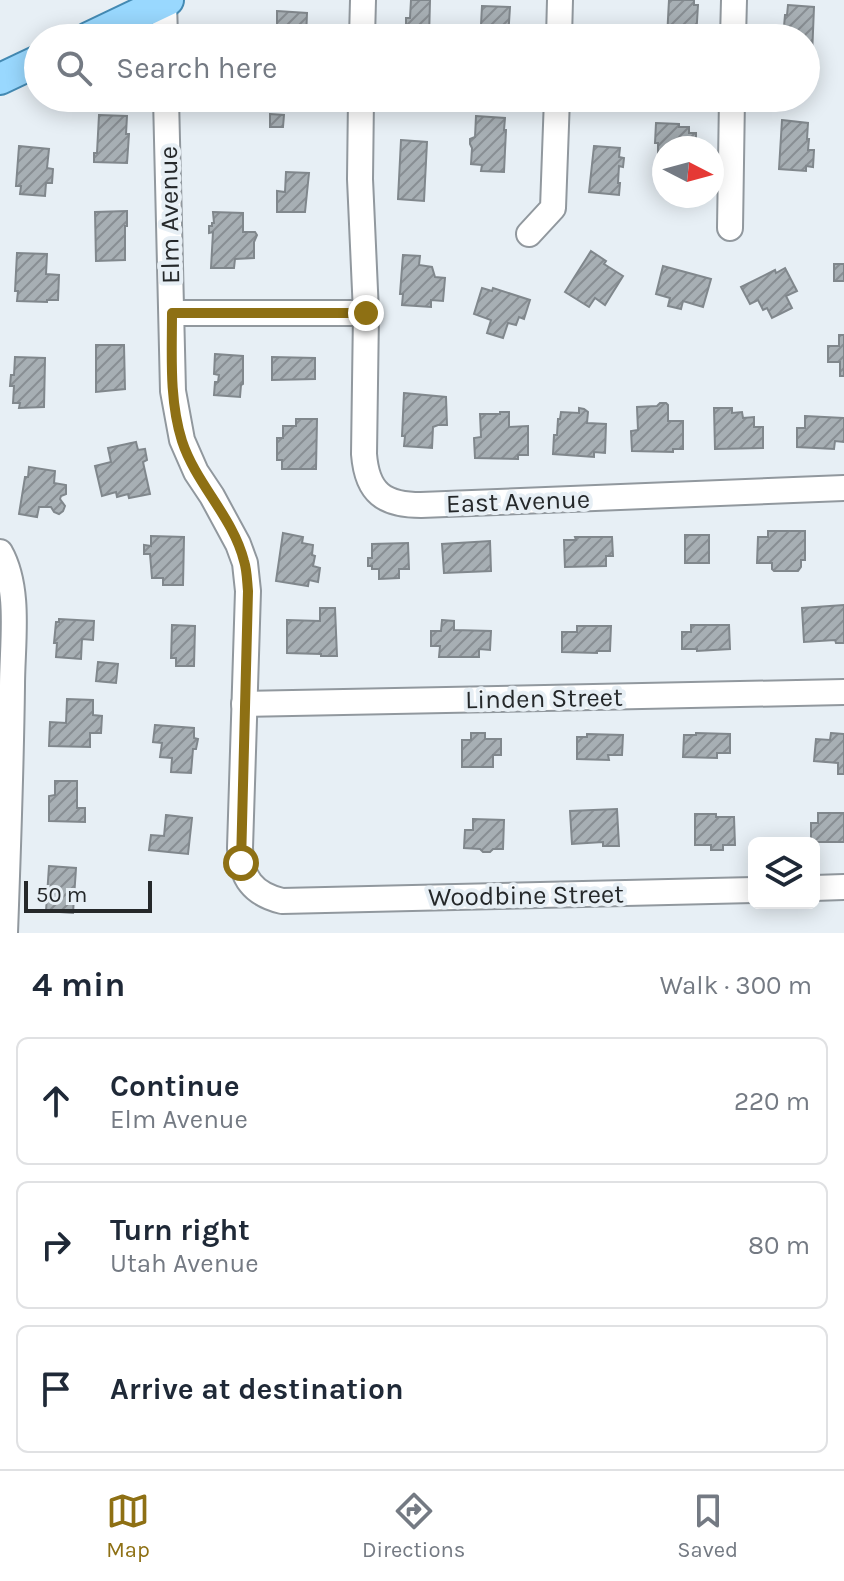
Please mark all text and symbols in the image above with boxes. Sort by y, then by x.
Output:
search box [24,24,820,112]
icon: search [52,46,96,90]
text: Search here [116,50,277,86]
north arrow [652,136,724,208]
street label: Elm Avenue [153,146,186,284]
route end [348,295,384,331]
street label: East Avenue [445,483,591,520]
street label: Linden Street [465,682,623,715]
map controls [748,837,820,909]
button: layers [748,837,820,909]
route start [223,845,259,881]
scale bar [24,877,152,913]
street label: Woodbine Street [428,878,624,913]
text: 50 m [36,882,87,908]
text: 4 min [32,965,125,1005]
text: Walk · 300 m [660,970,812,1001]
text: Continue [110,1068,240,1104]
icon: ahead [34,1079,78,1123]
text: 220 m [734,1086,810,1117]
text: Elm Avenue [110,1104,248,1135]
text: Turn right [110,1212,250,1248]
icon: right [34,1223,78,1267]
text: 80 m [748,1230,810,1261]
text: Utah Avenue [110,1248,259,1279]
icon: arrive [34,1367,78,1411]
text: Arrive at destination [110,1371,404,1407]
tab: Map [106,1489,150,1563]
tab: Directions [362,1489,465,1563]
tab: Saved [677,1489,738,1563]

